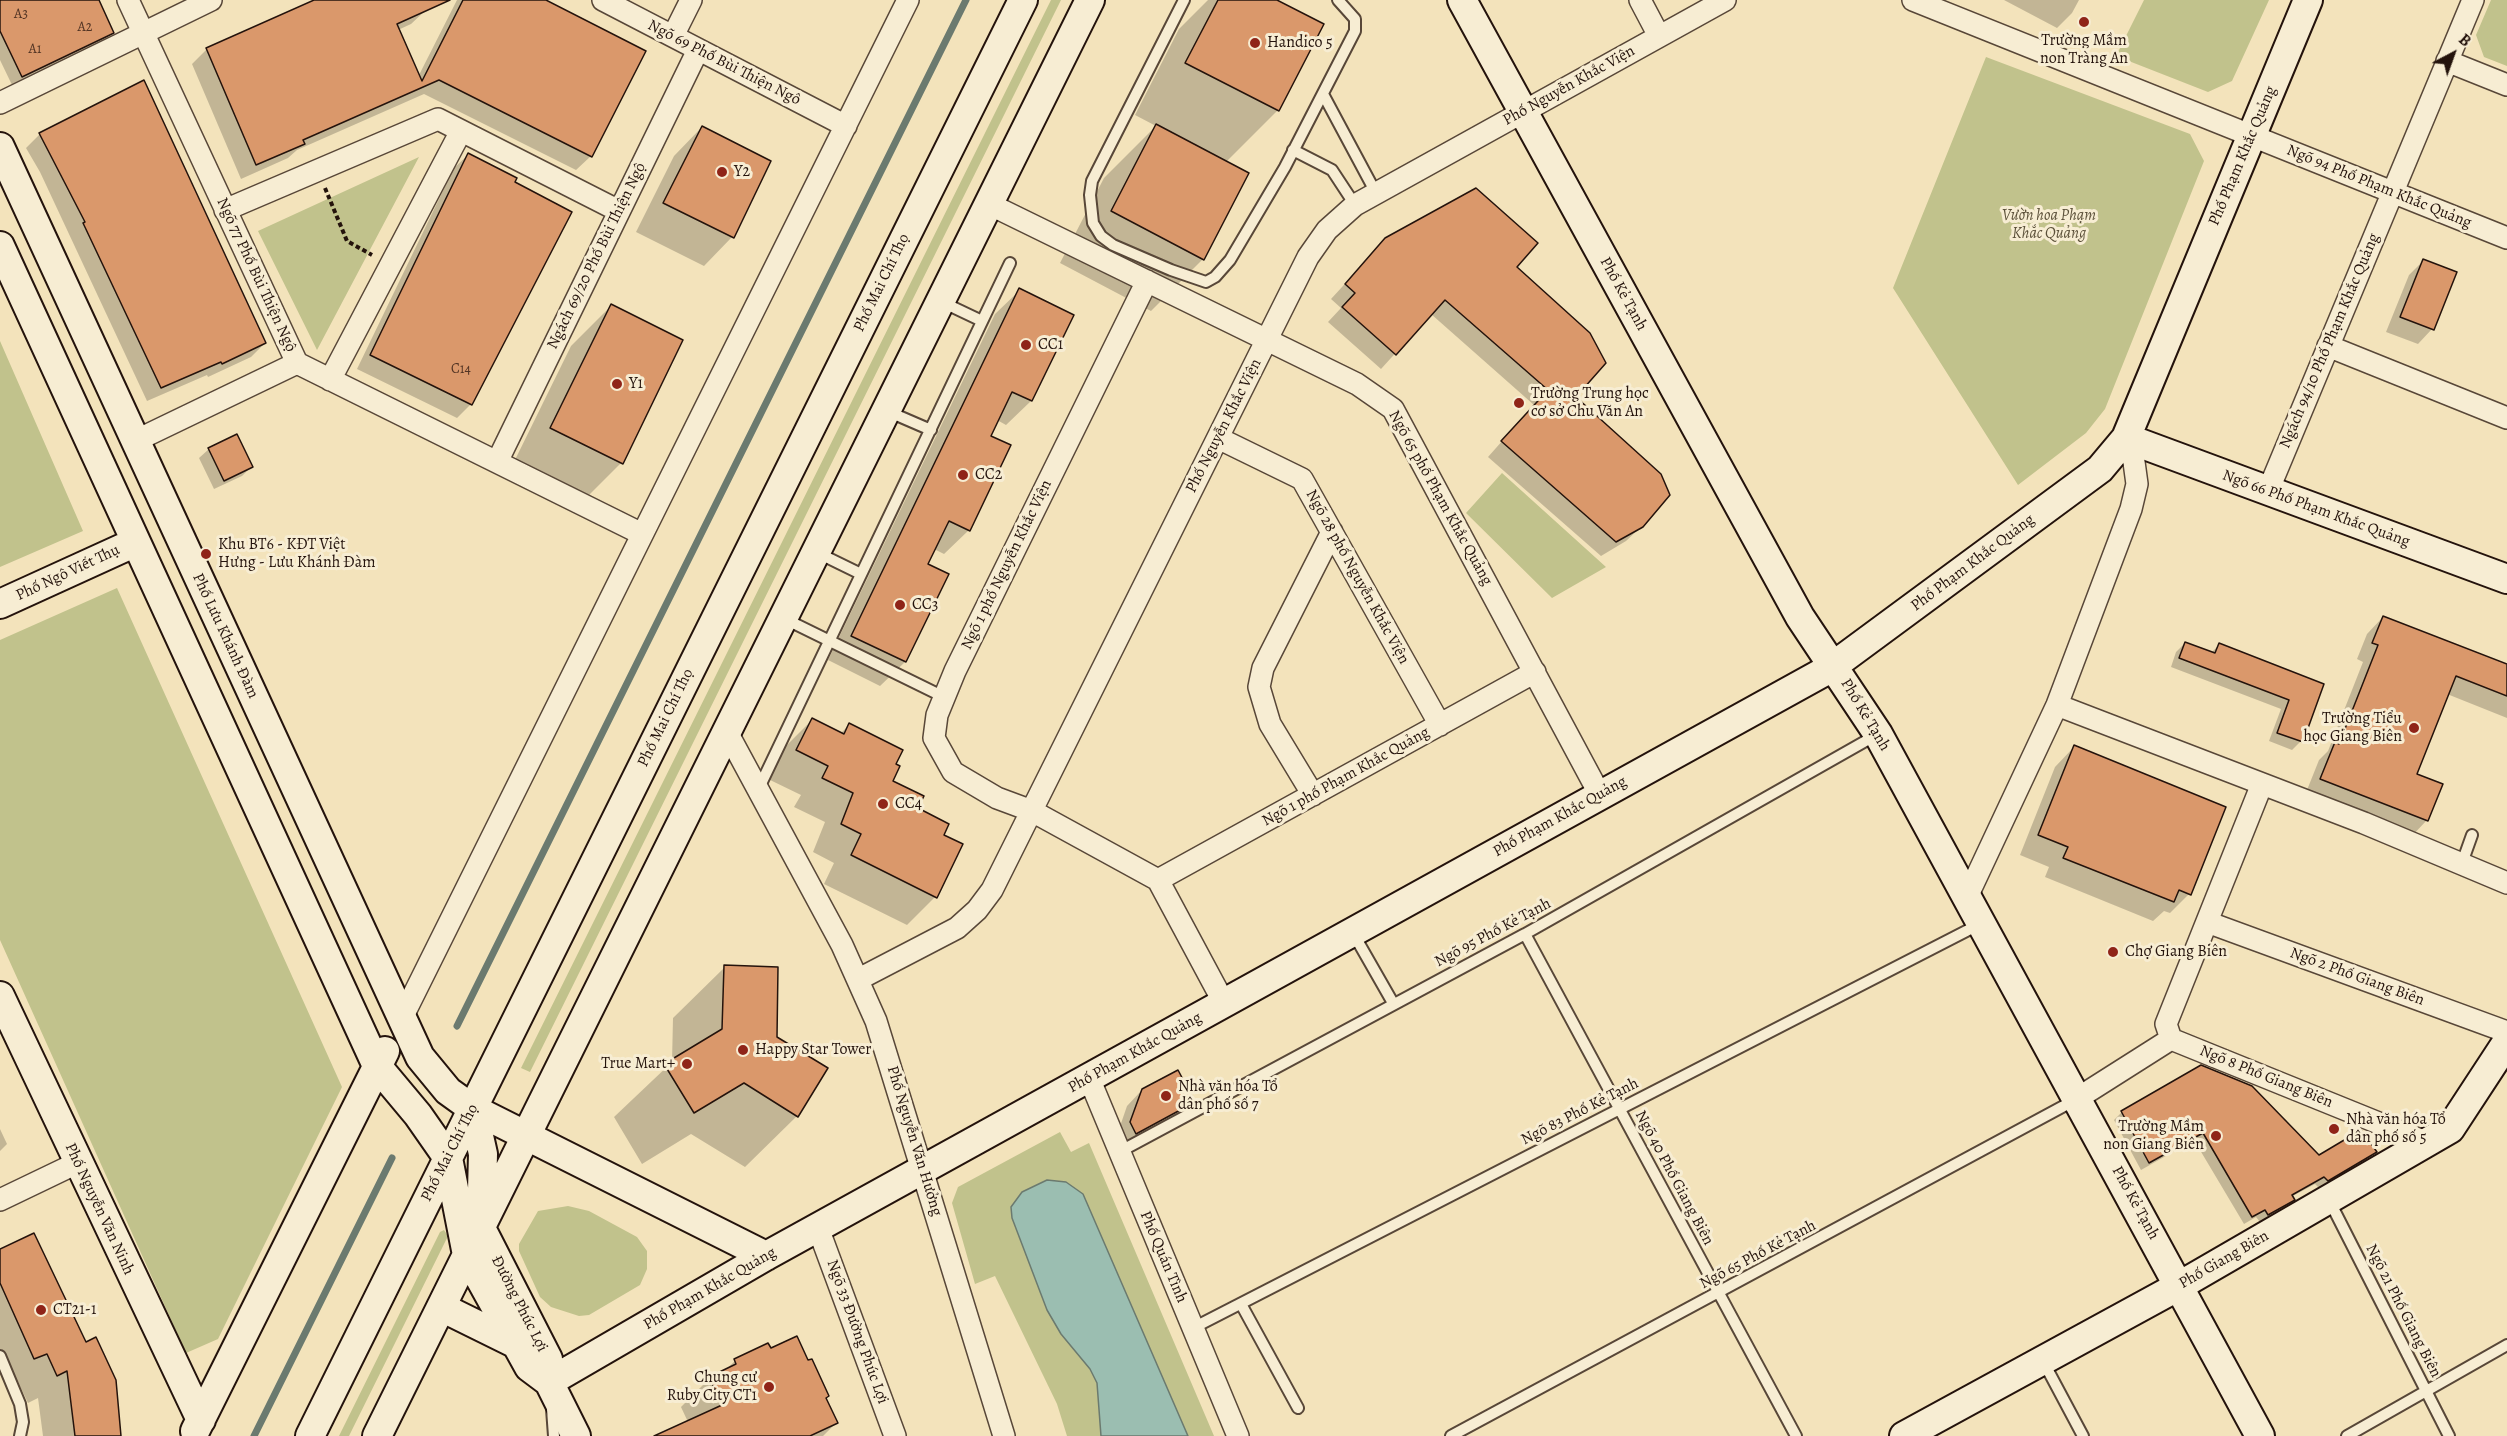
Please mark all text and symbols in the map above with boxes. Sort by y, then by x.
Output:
house number: A3 [14,7,28,23]
marker: Trường Mầm non Tràng An [2077,15,2091,29]
street label: Ngõ 69 Phố Bùi Thiện Ngô [644,16,804,110]
house number: A2 [78,20,92,36]
north arrow [2423,24,2483,84]
text: B [2454,29,2476,52]
place label: Trường Mầm non Tràng An [2040,31,2128,69]
place label: Handico 5 [1267,33,1333,53]
marker: Handico 5 [1248,36,1262,50]
house number: A1 [29,42,41,58]
street label: Phố Nguyễn Khắc Viện [1500,42,1638,130]
street label: Phố Phạm Khắc Quảng [2205,83,2281,229]
street label: Ngõ 94 Phố Phạm Khắc Quảng [2284,141,2474,233]
street label: Ngách 69/20 Phố Bùi Thiện Ngộ [543,160,651,352]
place label: Y2 [734,162,750,182]
marker: Y2 [715,165,729,179]
street label: Ngõ 77 Phố Bùi Thiện Ngộ [212,195,300,355]
park label: Vườn hoa Phạm Khắc Quảng [2002,206,2096,244]
street label: Phố Mai Chí Thọ [850,231,914,335]
street label: Ngách 94/10 Phố Phạm Khắc Quảng [2276,231,2384,451]
street label: Phố Kẻ Tạnh [1595,254,1651,334]
place label: CC1 [1038,335,1063,355]
marker: CC1 [1019,338,1033,352]
street label: Phố Nguyễn Khắc Viện [1182,356,1266,496]
house number: C14 [451,362,471,378]
place label: Y1 [629,374,643,394]
marker: Y1 [610,377,624,391]
place label: Trường Trung học cơ sở Chu Văn An [1531,384,1649,422]
marker: Trường Trung học cơ sở Chu Văn An [1512,396,1526,410]
street label: Ngõ 65 phố Phạm Khắc Quảng [1384,407,1496,589]
place label: CC2 [975,465,1002,485]
street label: Ngõ 66 Phố Phạm Khắc Quảng [2220,466,2412,552]
marker: CC2 [956,468,970,482]
street label: Ngõ 1 phố Nguyễn Khắc Viện [957,477,1057,653]
street label: Ngõ 28 phố Nguyễn Khắc Viện [1301,486,1413,668]
street label: Phố Phạm Khắc Quảng [1907,510,2039,616]
place label: Khu BT6 - KĐT Việt Hưng - Lưu Khánh Đàm [218,535,376,573]
street label: Phố Ngô Viết Thụ [13,541,123,605]
marker: Khu BT6 - KĐT Việt Hưng - Lưu Khánh Đàm [199,547,213,561]
street label: Phố Lưu Khánh Đàm [188,570,262,702]
place label: CC3 [912,595,938,615]
marker: CC3 [893,598,907,612]
street label: Phố Mai Chí Thọ [634,666,698,770]
street label: Phố Kẻ Tạnh [1836,675,1894,755]
place label: Trường Tiểu học Giang Biên [2303,709,2402,747]
marker: Trường Tiểu học Giang Biên [2407,721,2421,735]
street label: Ngõ 1 phố Phạm Khắc Quảng [1259,723,1433,831]
street label: Phố Phạm Khắc Quảng [1490,772,1630,862]
place label: CC4 [895,794,922,814]
marker: CC4 [876,797,890,811]
street label: Ngõ 95 Phố Kẻ Tạnh [1432,894,1554,972]
place label: Chợ Giang Biên [2125,942,2227,962]
street label: Ngõ 2 Phố Giang Biên [2287,944,2427,1010]
marker: Chợ Giang Biên [2106,945,2120,959]
street label: Phố Phạm Khắc Quảng [1065,1008,1205,1098]
place label: Happy Star Tower [755,1040,871,1060]
street label: Ngõ 8 Phố Giang Biên [2197,1042,2335,1112]
marker: Happy Star Tower [736,1043,750,1057]
place label: True Mart+ [601,1054,675,1074]
marker: True Mart+ [680,1057,694,1071]
street label: Phố Nguyễn Văn Hưởng [882,1064,946,1218]
street label: Ngõ 83 Phố Kẻ Tạnh [1518,1074,1642,1150]
place label: Nhà văn hóa Tổ dân phố số 7 [1178,1077,1278,1115]
marker: Nhà văn hóa Tổ dân phố số 7 [1159,1089,1173,1103]
street label: Phố Mai Chí Thọ [417,1101,483,1205]
street label: Ngõ 40 Phố Giang Biên [1630,1107,1718,1249]
place label: Nhà văn hóa Tổ dân phố số 5 [2346,1110,2446,1148]
place label: Trường Mầm non Giang Biên [2103,1117,2204,1155]
marker: Nhà văn hóa Tổ dân phố số 5 [2327,1122,2341,1136]
marker: Trường Mầm non Giang Biên [2209,1129,2223,1143]
street label: Phố Nguyễn Văn Ninh [60,1140,138,1278]
street label: Phố Kẻ Tạnh [2107,1163,2163,1243]
street label: Phố Quán Tình [1135,1208,1191,1306]
street label: Ngõ 65 Phố Kẻ Tạnh [1697,1216,1819,1294]
street label: Phố Giang Biên [2176,1227,2272,1293]
street label: Ngõ 21 Phố Giang Biên [2361,1241,2445,1381]
street label: Phố Phạm Khắc Quảng [640,1243,780,1335]
street label: Đường Phúc Lợi [487,1253,551,1355]
street label: Ngõ 33 Đường Phúc Lợi [822,1257,892,1407]
place label: CT21-1 [53,1300,96,1320]
marker: CT21-1 [34,1303,48,1317]
place label: Chung cư Ruby City CT1 [667,1368,757,1406]
marker: Chung cư Ruby City CT1 [762,1380,776,1394]

